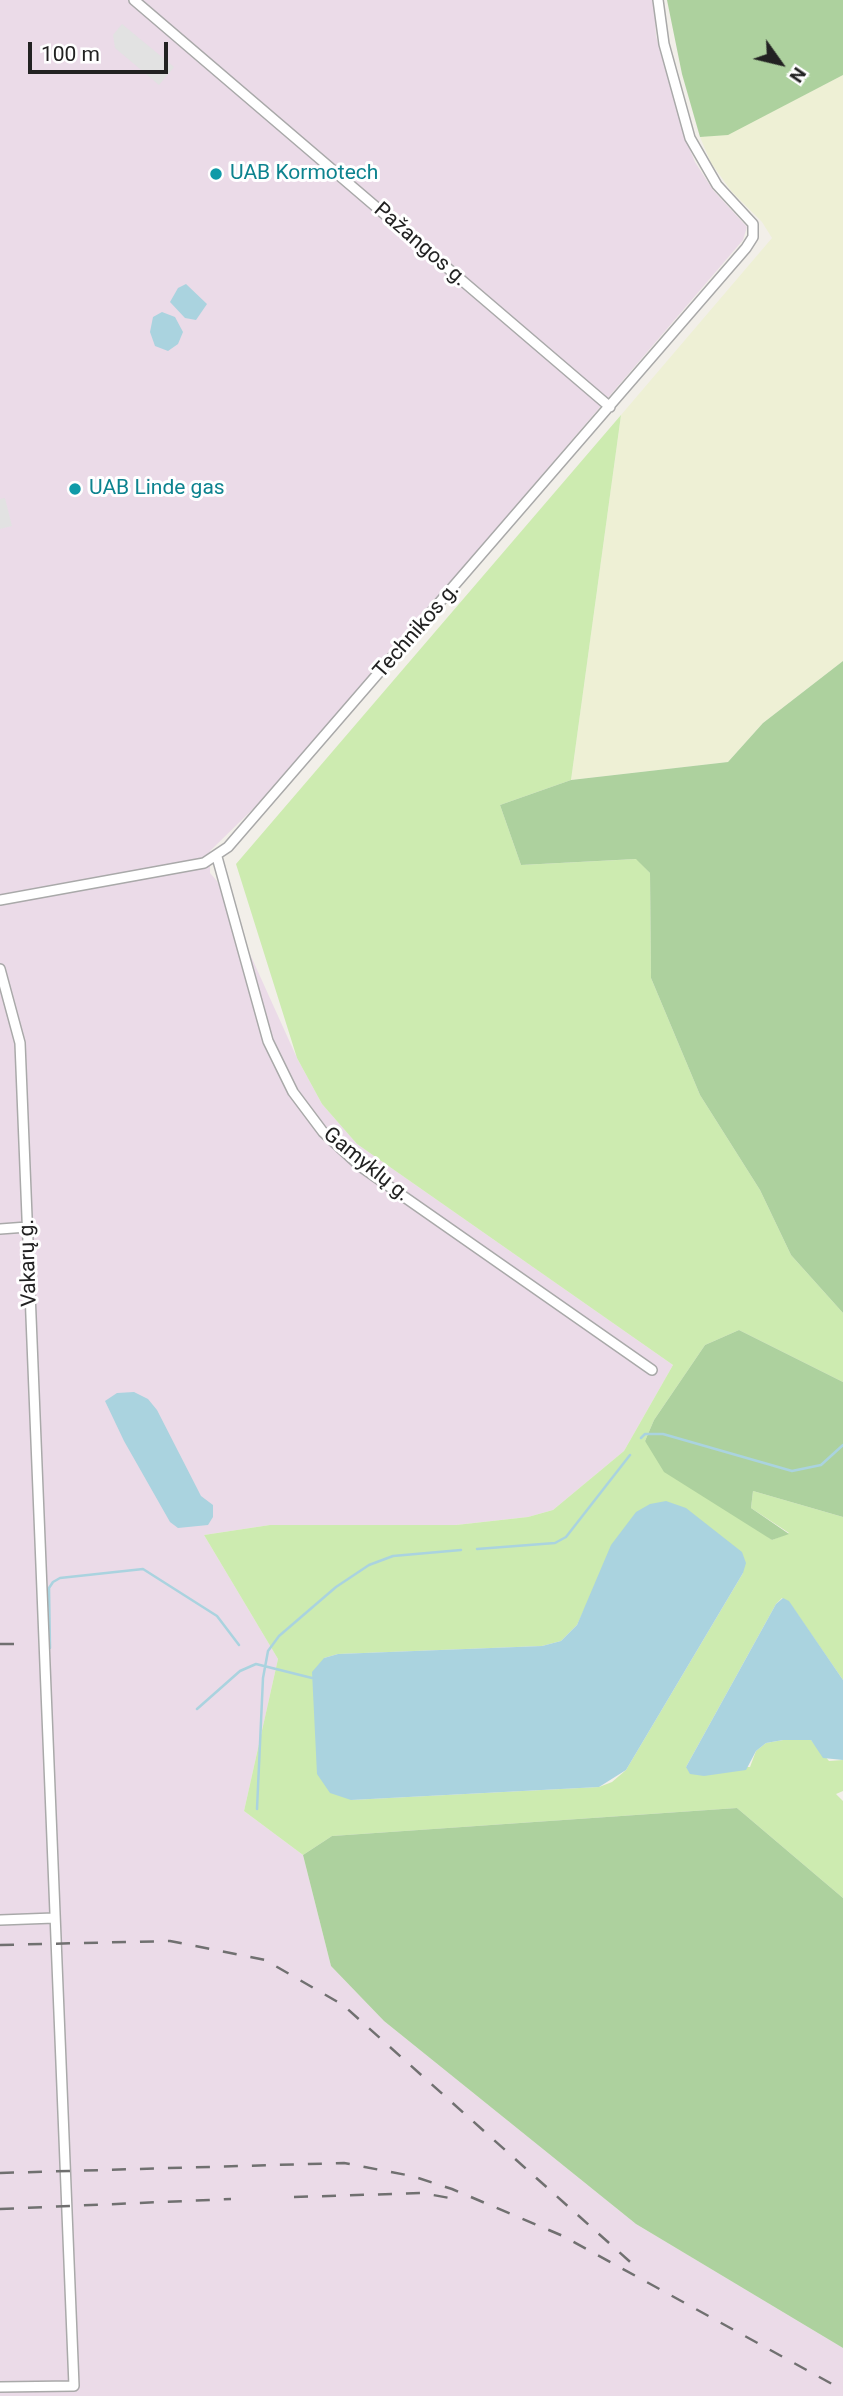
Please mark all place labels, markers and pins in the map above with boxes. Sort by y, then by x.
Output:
place label: UAB Kormotech [230,161,378,187]
marker: UAB Kormotech [208,166,224,182]
place label: UAB Linde gas [89,476,225,502]
marker: UAB Linde gas [67,481,83,497]

